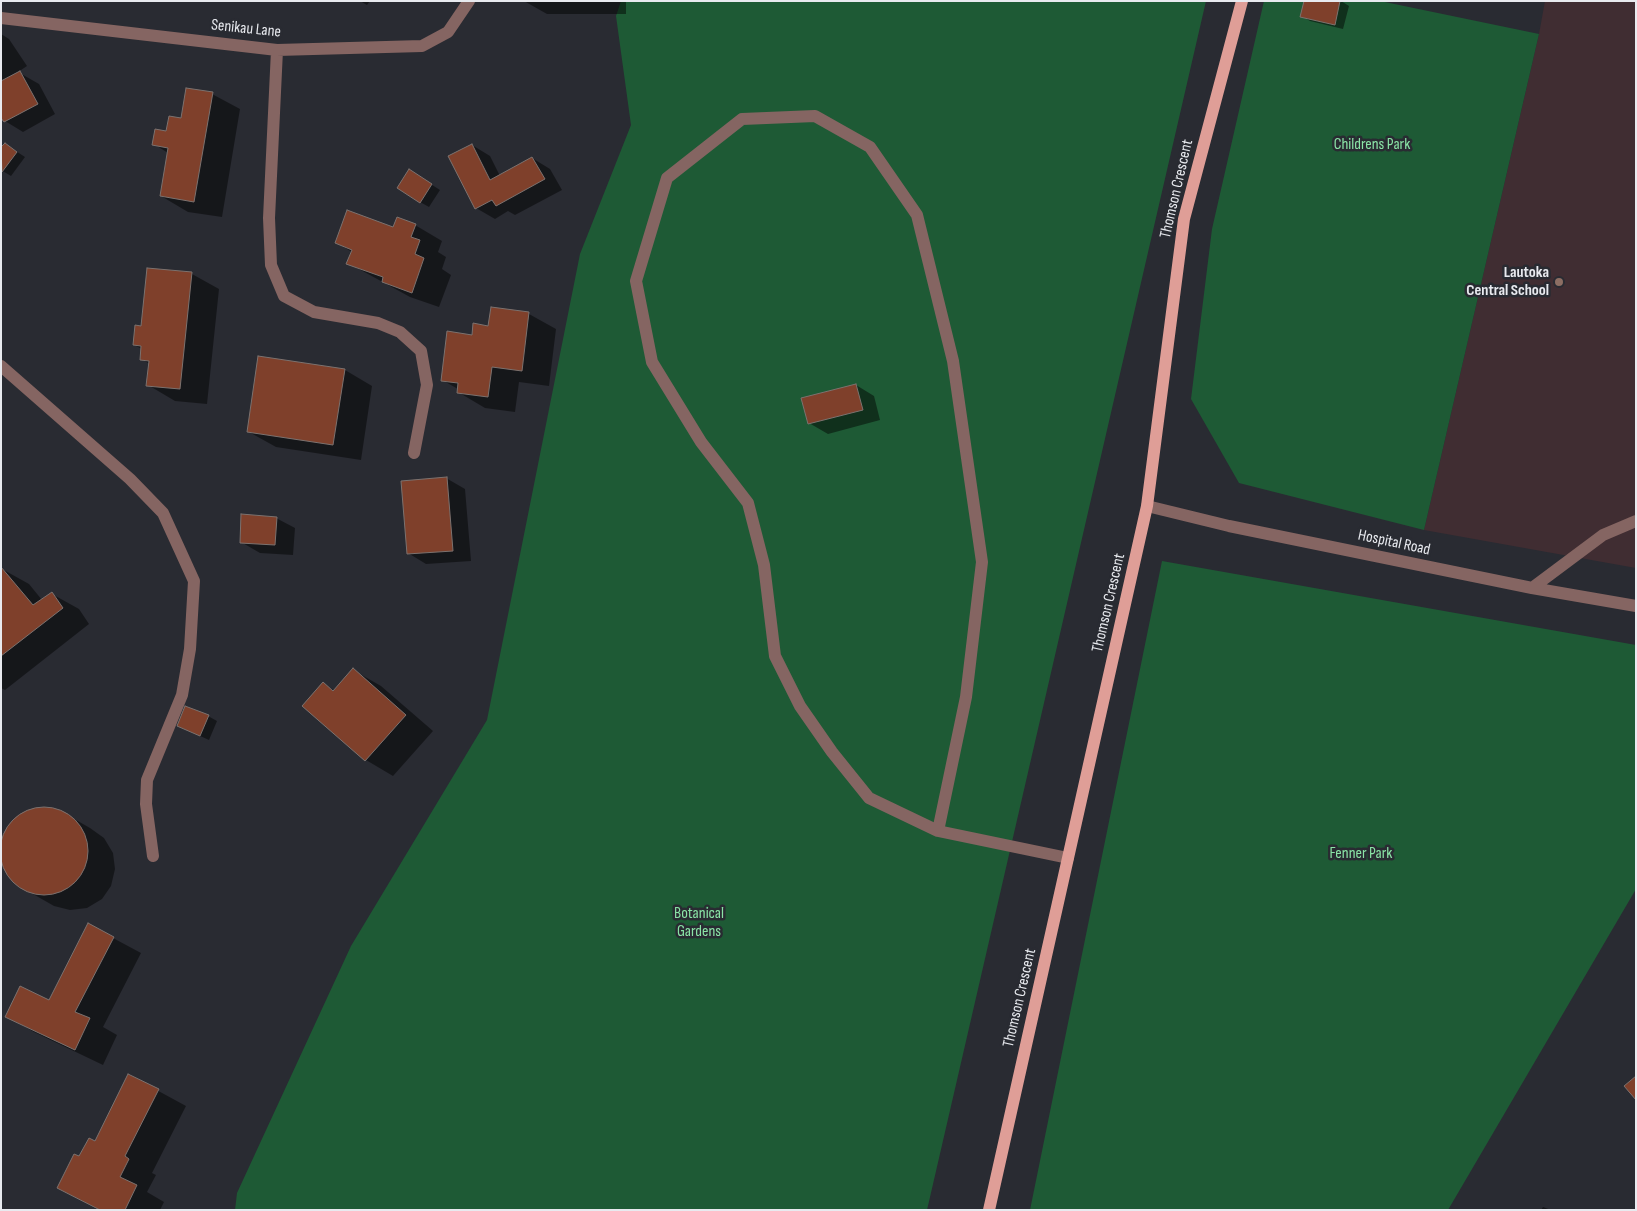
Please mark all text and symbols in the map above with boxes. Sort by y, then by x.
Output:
street label: Senikau Lane [210,16,282,42]
park label: Childrens Park [1334,135,1410,155]
street label: Thomson Crescent [1156,138,1198,240]
place label: Lautoka Central School [1466,263,1549,301]
marker: Lautoka Central School [1553,276,1565,288]
street label: Hospital Road [1356,526,1432,560]
street label: Thomson Crescent [1088,552,1130,654]
park label: Fenner Park [1330,844,1392,864]
park label: Botanical Gardens [674,904,724,942]
street label: Thomson Crescent [999,947,1041,1049]

